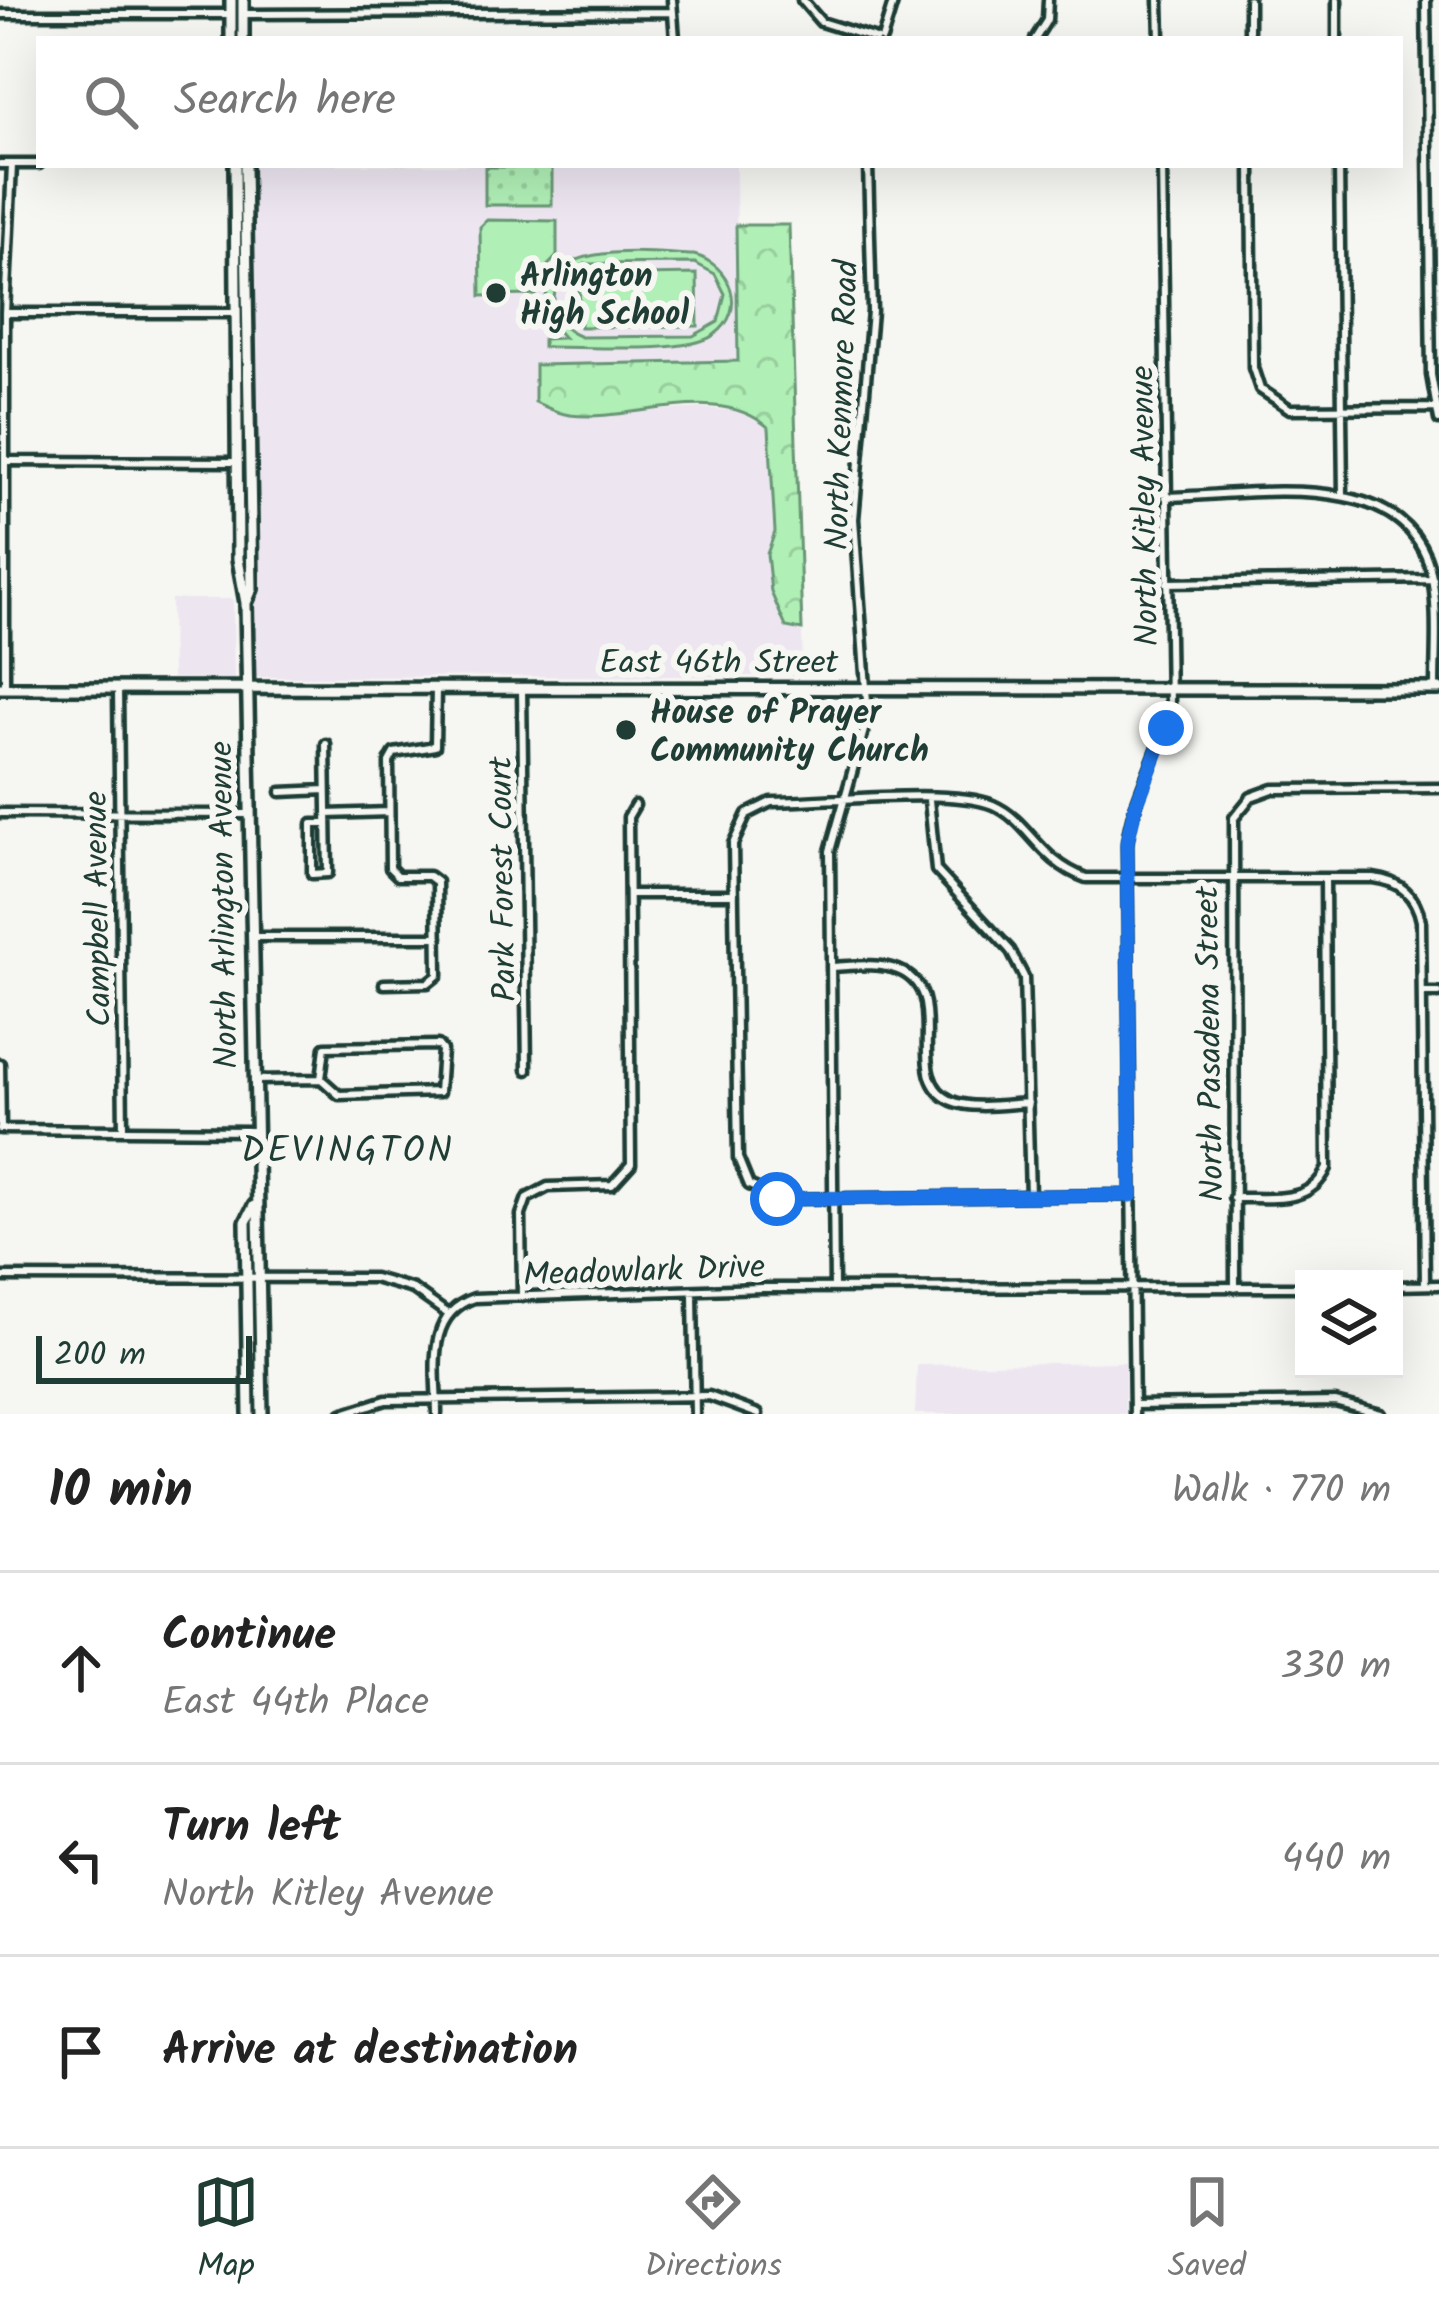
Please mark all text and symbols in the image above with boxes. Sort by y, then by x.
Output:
search box [36,36,1403,168]
text: Search here [174,66,396,138]
icon: search [78,69,144,135]
place label: Arlington High School [520,251,689,342]
street label: North Kenmore Road [812,258,875,551]
marker: Arlington High School [483,280,509,306]
street label: North Kitley Avenue [1118,365,1175,647]
street label: East 46th Street [600,638,840,691]
place label: House of Prayer Community Church [650,688,929,779]
route end [1139,701,1193,755]
marker: House of Prayer Community Church [613,717,639,743]
street label: North Arlington Avenue [196,740,255,1069]
street label: Park Forest Court [476,755,533,1002]
street label: Campbell Avenue [71,790,128,1027]
street label: North Pasadena Street [1182,884,1241,1202]
district label: DEVINGTON [241,1124,455,1181]
route start [750,1172,804,1226]
street label: Meadowlark Drive [522,1242,766,1303]
map controls [1295,1270,1403,1378]
button: layers [1295,1270,1403,1378]
scale bar [36,1330,252,1383]
text: 200 m [54,1330,146,1383]
text: 10 min [48,1452,192,1533]
text: Walk · 770 m [1172,1461,1391,1523]
text: Continue [162,1601,336,1673]
icon: ahead [48,1635,114,1701]
text: 330 m [1280,1637,1391,1699]
text: East 44th Place [162,1673,429,1735]
text: Turn left [162,1793,341,1865]
icon: left [48,1827,114,1893]
text: 440 m [1282,1829,1391,1891]
text: North Kitley Avenue [162,1865,494,1927]
text: Arrive at destination [162,2016,578,2088]
icon: arrive [48,2019,114,2085]
tab: Map [193,2169,259,2294]
tab: Directions [645,2169,782,2294]
tab: Saved [1168,2169,1246,2294]

